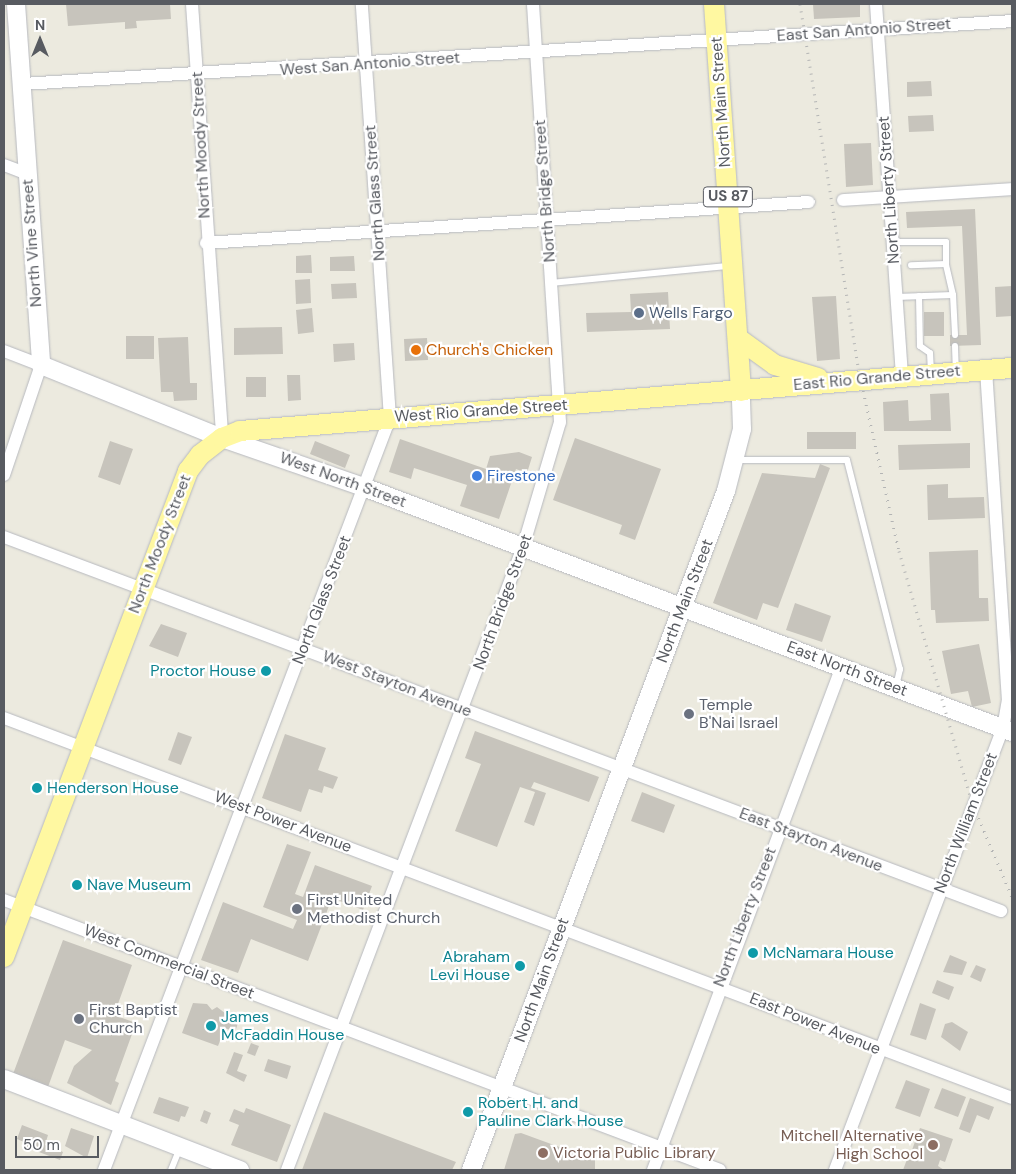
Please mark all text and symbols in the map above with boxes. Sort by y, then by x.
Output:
street label: East San Antonio Street [776,14,952,46]
north arrow [15,15,65,65]
text: N [35,16,45,34]
street label: North Main Street [707,36,735,168]
street label: West San Antonio Street [279,48,461,80]
street label: North Moody Street [188,71,214,219]
street label: North Liberty Street [874,115,904,265]
street label: North Bridge Street [530,119,560,263]
street label: North Glass Street [361,124,389,262]
street label: North Vine Street [18,178,46,308]
road number: US 87 [702,184,754,210]
place label: Wells Fargo [649,303,733,323]
marker: Wells Fargo [633,307,645,319]
place label: Church's Chicken [426,340,553,360]
marker: Church's Chicken [410,344,422,356]
street label: East Rio Grande Street [793,361,961,395]
street label: West Rio Grande Street [394,395,568,427]
street label: West North Street [277,448,409,512]
place label: Firestone [487,466,556,486]
marker: Firestone [471,470,483,482]
street label: North Moody Street [125,472,195,616]
street label: North Bridge Street [470,532,536,672]
street label: North Glass Street [289,533,355,667]
street label: North Main Street [653,536,717,666]
street label: East North Street [784,637,910,701]
street label: West Stayton Avenue [320,647,474,721]
place label: Proctor House [150,661,256,681]
marker: Proctor House [260,665,272,677]
place label: Temple B'Nai Israel [699,695,778,733]
marker: Temple B'Nai Israel [683,708,695,720]
street label: North William Street [930,750,1002,896]
place label: Henderson House [47,778,179,798]
marker: Henderson House [31,782,43,794]
street label: West Power Avenue [212,787,354,857]
street label: East Stayton Avenue [737,804,885,876]
street label: North Liberty Street [709,844,781,990]
place label: Nave Museum [87,875,191,895]
marker: Nave Museum [71,879,83,891]
place label: First United Methodist Church [307,890,440,928]
marker: First United Methodist Church [291,903,303,915]
street label: North Main Street [511,915,573,1045]
street label: West Commercial Street [81,921,257,1003]
place label: McNamara House [763,943,894,963]
place label: Abraham Levi House [430,947,510,985]
marker: McNamara House [747,947,759,959]
marker: Abraham Levi House [514,960,526,972]
street label: East Power Avenue [747,989,883,1059]
place label: First Baptist Church [89,1000,178,1038]
place label: James McFaddin House [221,1007,344,1045]
marker: First Baptist Church [73,1013,85,1025]
marker: James McFaddin House [205,1020,217,1032]
place label: Robert H. and Pauline Clark House [478,1093,623,1131]
marker: Robert H. and Pauline Clark House [462,1106,474,1118]
scale bar [18,1126,101,1158]
place label: Mitchell Alternative High School [781,1126,923,1164]
text: 50 m [23,1135,60,1155]
marker: Mitchell Alternative High School [927,1139,939,1151]
place label: Victoria Public Library [553,1143,716,1163]
marker: Victoria Public Library [537,1147,549,1159]

